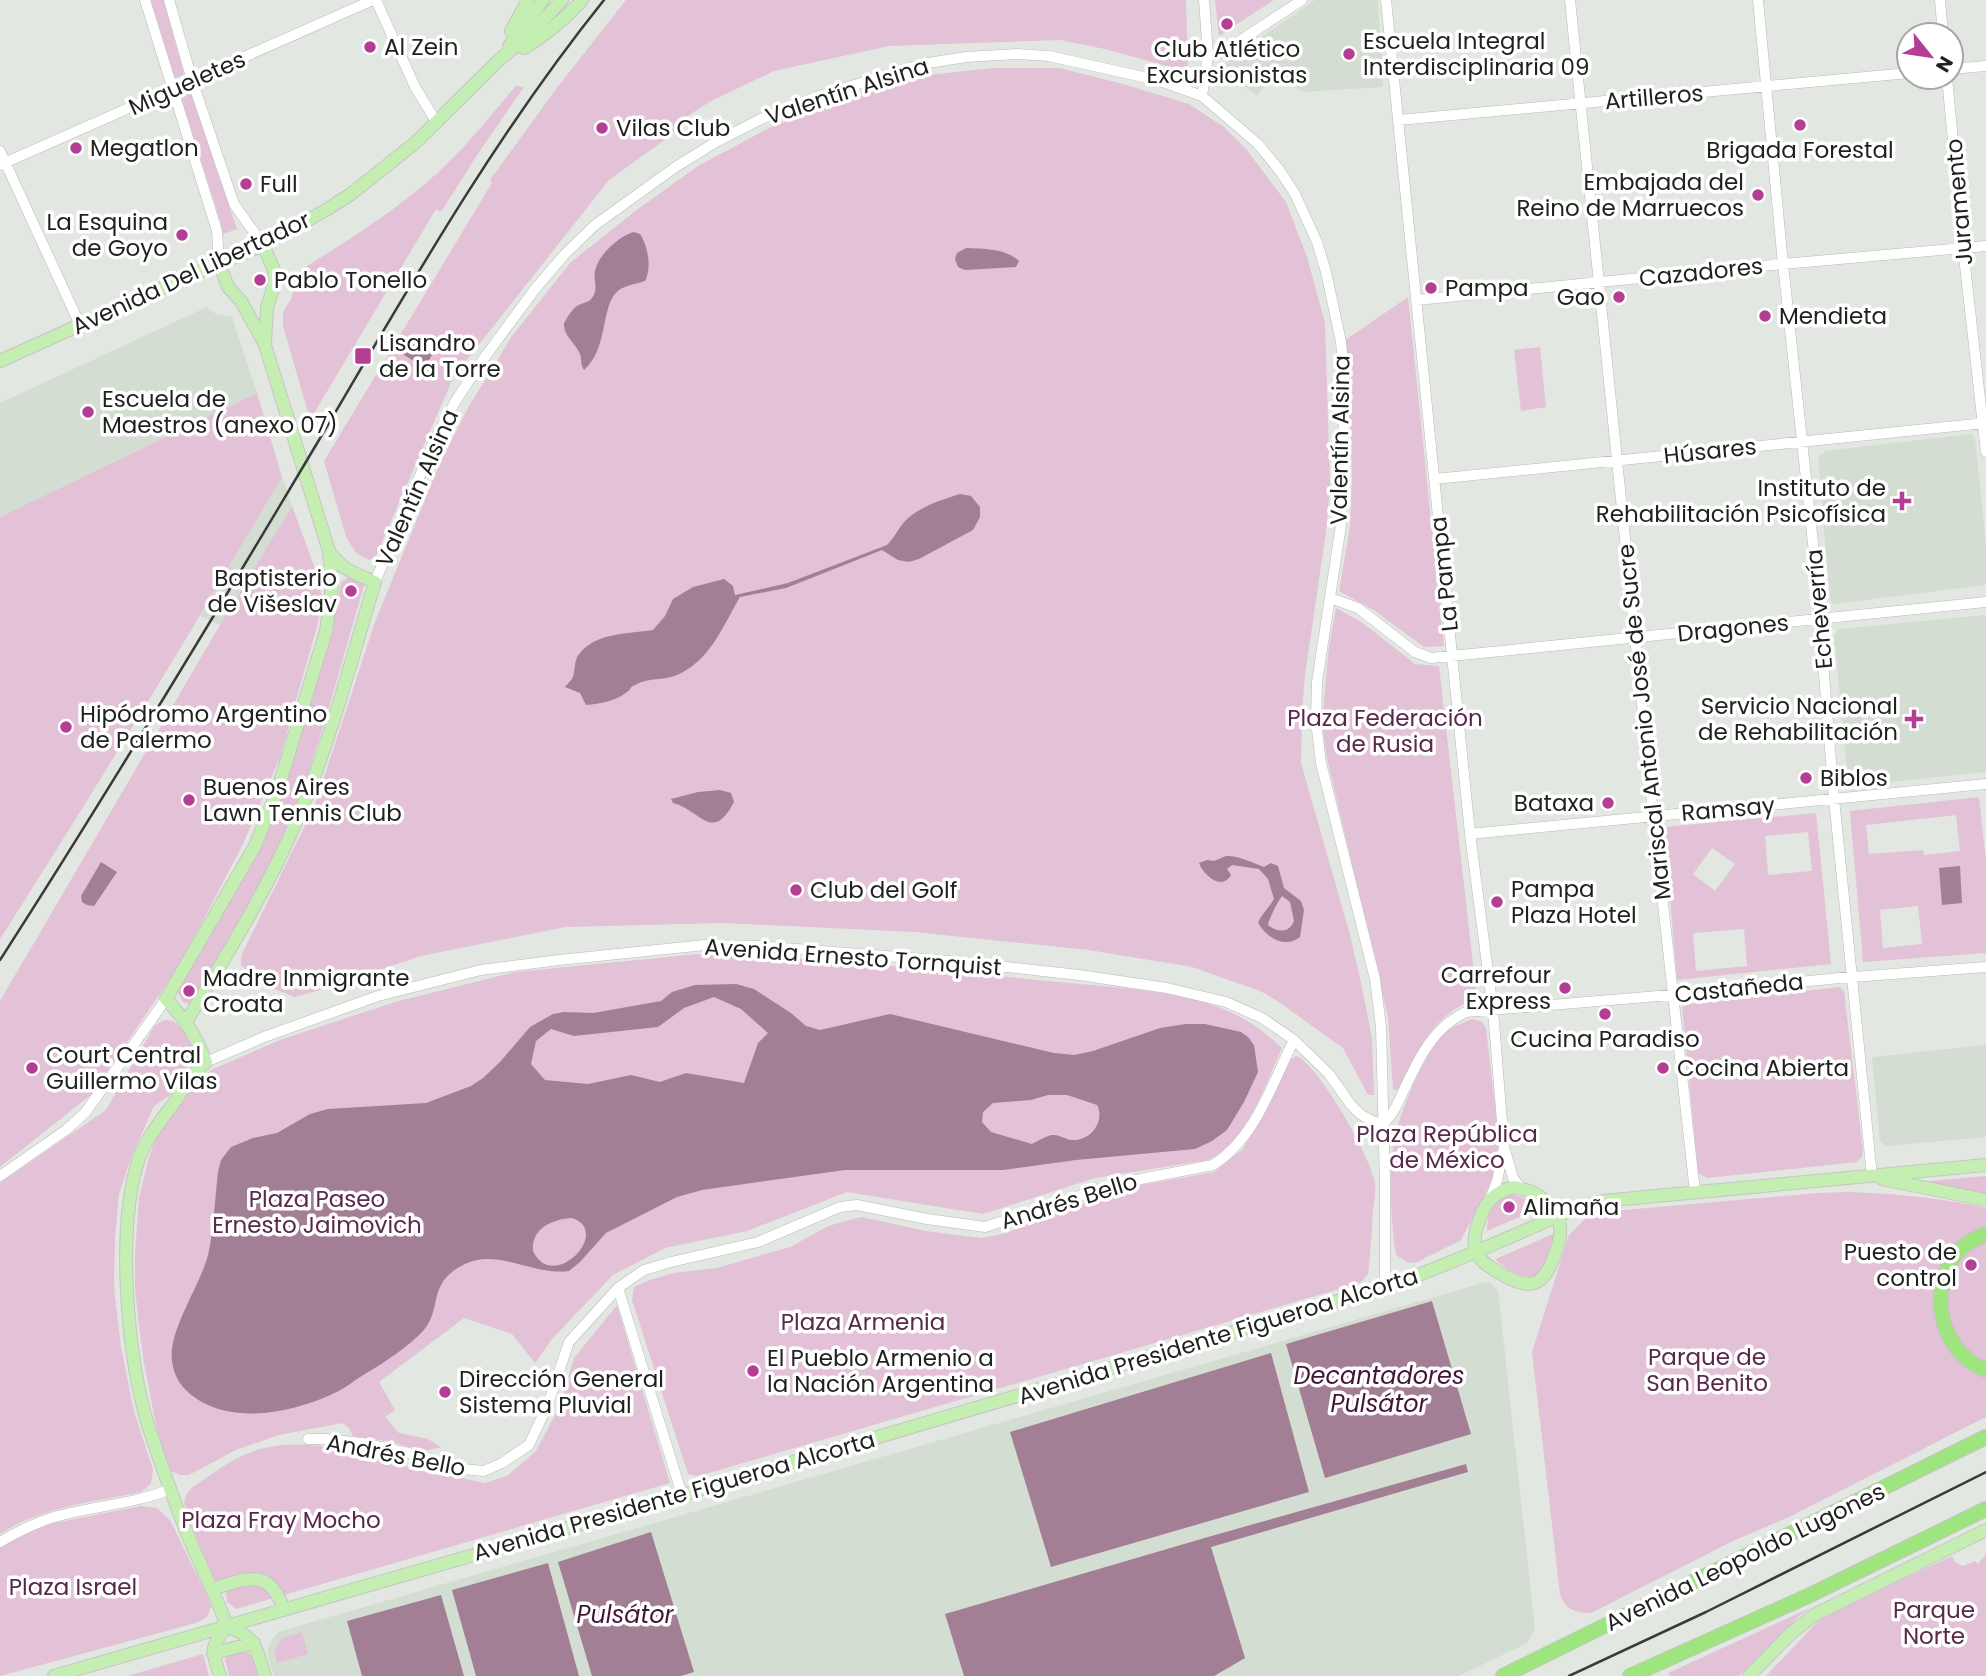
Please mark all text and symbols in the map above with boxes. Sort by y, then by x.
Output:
marker: Club Atlético Excursionistas [1219,16,1235,32]
north arrow [1895,21,1965,91]
place label: Escuela Integral Interdisciplinaria 09 [1363,25,1589,83]
place label: Al Zein [384,31,458,63]
place label: Club Atlético Excursionistas [1147,33,1307,91]
marker: Al Zein [362,39,378,55]
street label: Migueletes [124,43,250,123]
marker: Escuela Integral Interdisciplinaria 09 [1341,46,1357,62]
street label: Valentín Alsina [761,50,933,132]
text: N [1929,51,1960,77]
street label: Artilleros [1603,77,1705,117]
place label: Vilas Club [616,112,730,144]
marker: Brigada Forestal [1792,117,1808,133]
marker: Vilas Club [594,120,610,136]
place label: Megatlon [90,132,199,164]
place label: Brigada Forestal [1706,134,1894,166]
street label: Juramento [1938,137,1980,267]
marker: Megatlon [68,140,84,156]
place label: Embajada del Reino de Marruecos [1516,166,1744,224]
place label: Full [260,168,298,200]
marker: Full [238,176,254,192]
marker: Embajada del Reino de Marruecos [1750,187,1766,203]
street label: Avenida Del Libertador [67,204,315,342]
place label: La Esquina de Goyo [46,206,168,264]
marker: La Esquina de Goyo [174,227,190,243]
street label: Cazadores [1637,250,1765,294]
place label: Pablo Tonello [274,264,427,296]
marker: Pablo Tonello [252,272,268,288]
place label: Pampa [1445,272,1529,304]
marker: Pampa [1423,280,1439,296]
place label: Gao [1557,281,1605,313]
marker: Gao [1611,289,1627,305]
place label: Mendieta [1779,300,1887,332]
marker: Mendieta [1757,308,1773,324]
place label: Lisandro de la Torre [379,327,501,385]
marker: Lisandro de la Torre [353,346,373,366]
street label: Valentín Alsina [1323,355,1357,525]
place label: Escuela de Maestros (anexo 07) [102,383,338,441]
marker: Escuela de Maestros (anexo 07) [80,404,96,420]
street label: Valentín Alsina [368,404,466,572]
street label: Húsares [1662,430,1758,472]
place label: Instituto de Rehabilitación Psicofísica [1596,472,1886,530]
marker: Instituto de Rehabilitación Psicofísica [1892,491,1912,511]
street label: La Pampa [1422,515,1466,633]
street label: Mariscal Antonio José de Sucre [1609,542,1679,902]
street label: Echeverría [1798,548,1840,670]
place label: Baptisterio de Višeslav [207,562,337,620]
marker: Baptisterio de Višeslav [343,583,359,599]
street label: Dragones [1676,606,1790,650]
place label: Servicio Nacional de Rehabilitación [1698,690,1898,748]
place label: Hipódromo Argentino de Palermo [80,698,327,756]
park label: Plaza Federación de Rusia [1287,702,1483,760]
marker: Servicio Nacional de Rehabilitación [1904,709,1924,729]
marker: Hipódromo Argentino de Palermo [58,719,74,735]
place label: Biblos [1820,762,1888,794]
marker: Biblos [1798,770,1814,786]
place label: Buenos Aires Lawn Tennis Club [203,771,402,829]
place label: Bataxa [1514,787,1594,819]
street label: Ramsay [1680,789,1776,829]
marker: Buenos Aires Lawn Tennis Club [181,792,197,808]
marker: Bataxa [1600,795,1616,811]
place label: Pampa Plaza Hotel [1511,873,1637,931]
place label: Club del Golf [810,874,957,906]
marker: Club del Golf [788,882,804,898]
marker: Pampa Plaza Hotel [1489,894,1505,910]
street label: Avenida Ernesto Tornquist [703,931,1003,983]
place label: Carrefour Express [1441,959,1551,1017]
place label: Madre Inmigrante Croata [203,962,410,1020]
street label: Castañeda [1673,965,1805,1011]
marker: Carrefour Express [1557,980,1573,996]
marker: Madre Inmigrante Croata [181,983,197,999]
marker: Cucina Paradiso [1597,1006,1613,1022]
place label: Cucina Paradiso [1510,1023,1700,1055]
place label: Court Central Guillermo Vilas [46,1039,217,1097]
place label: Cocina Abierta [1677,1052,1849,1084]
marker: Court Central Guillermo Vilas [24,1060,40,1076]
marker: Cocina Abierta [1655,1060,1671,1076]
park label: Plaza República de México [1356,1118,1538,1176]
street label: Andrés Bello [997,1165,1141,1237]
park label: Plaza Paseo Ernesto Jaimovich [212,1183,422,1241]
place label: Alimaña [1523,1191,1619,1223]
marker: Alimaña [1501,1199,1517,1215]
place label: Puesto de control [1844,1236,1957,1294]
marker: Puesto de control [1963,1257,1979,1273]
street label: Avenida Presidente Figueroa Alcorta [1014,1260,1422,1412]
park label: Plaza Armenia [781,1306,945,1338]
park label: Parque de San Benito [1646,1341,1768,1399]
place label: El Pueblo Armenio a la Nación Argentina [767,1342,994,1400]
water label: Decantadores Pulsátor [1294,1359,1464,1420]
place label: Dirección General Sistema Pluvial [459,1363,664,1421]
marker: El Pueblo Armenio a la Nación Argentina [745,1363,761,1379]
marker: Dirección General Sistema Pluvial [437,1384,453,1400]
street label: Avenida Presidente Figueroa Alcorta [469,1423,879,1569]
street label: Andrés Bello [324,1426,468,1484]
street label: Avenida Leopoldo Lugones [1600,1475,1890,1639]
park label: Plaza Fray Mocho [181,1504,381,1536]
park label: Plaza Israel [9,1571,137,1603]
park label: Parque Norte [1893,1594,1975,1652]
water label: Pulsátor [577,1598,675,1631]

